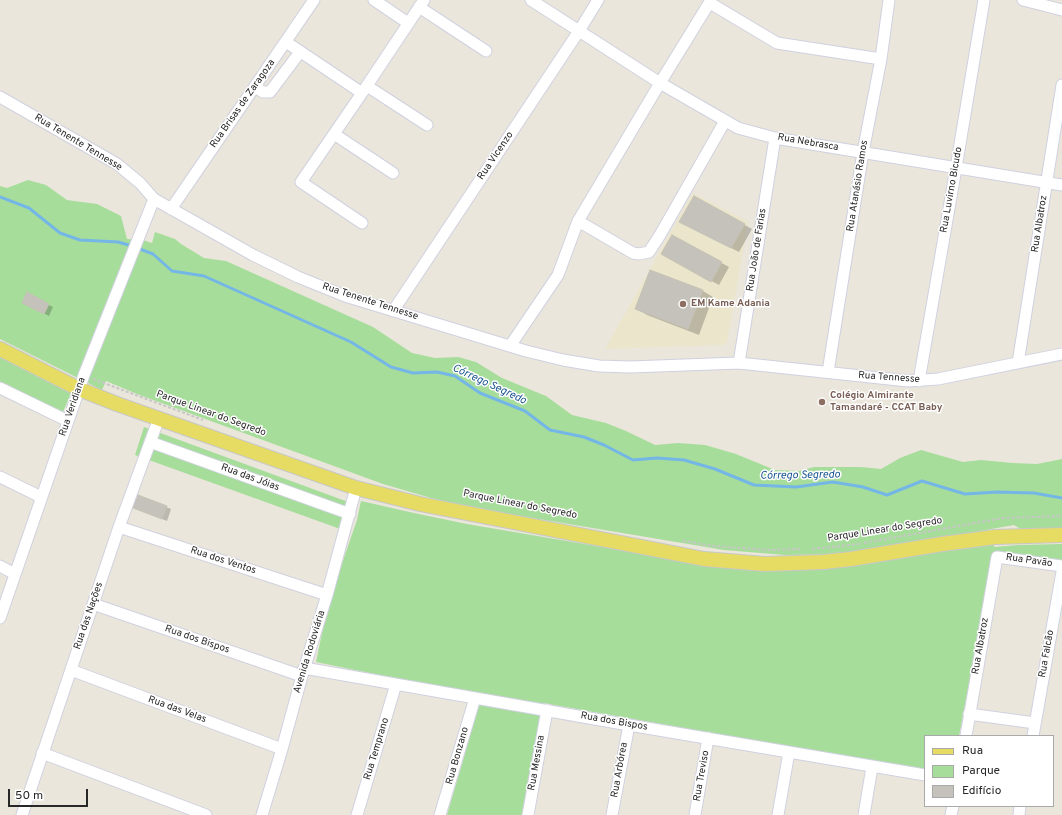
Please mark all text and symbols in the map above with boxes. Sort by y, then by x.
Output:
street label: Rua Brisas de Zaragoza [208,57,278,151]
street label: Rua Tenente Tennesse [32,112,124,174]
street label: Rua Vicenzo [475,130,517,182]
street label: Rua Nebrasca [777,132,839,154]
street label: Rua Atanásio Ramos [845,139,871,233]
street label: Rua Luvirno Bicudo [939,146,965,234]
street label: Rua Albatroz [1030,195,1050,253]
street label: Rua João de Farias [745,208,769,292]
street label: Rua Tenente Tennesse [320,281,420,323]
place label: EM Kame Adania [691,298,770,310]
marker: EM Kame Adania [678,299,688,309]
water label: Córrego Segredo [450,362,528,408]
street label: Rua Tennesse [858,370,920,386]
street label: Rua Veridiana [57,376,89,438]
street label: Parque Linear do Segredo [154,389,268,439]
place label: Colégio Almirante Tamandaré - CCAT Baby [830,390,942,414]
marker: Colégio Almirante Tamandaré - CCAT Baby [817,397,827,407]
street label: Rua das Jóias [219,462,281,494]
water label: Córrego Segredo [760,469,840,483]
street label: Parque Linear do Segredo [462,488,578,522]
street label: Parque Linear do Segredo [827,515,943,545]
street label: Rua dos Ventos [189,545,257,577]
street label: Rua Pavão [1005,552,1053,570]
street label: Rua das Nações [72,581,106,651]
street label: Avenida Rodoviária [292,609,328,695]
street label: Rua Albatroz [970,617,992,675]
street label: Rua dos Bispos [163,623,231,657]
street label: Rua Falcão [1037,629,1057,679]
street label: Rua das Velas [146,694,208,726]
street label: Rua dos Bispos [580,710,648,734]
street label: Rua Temprano [362,716,392,782]
street label: Rua Bonzano [444,726,472,786]
street label: Rua Messina [526,734,548,792]
legend [924,735,1054,807]
street label: Rua Arbórea [609,741,631,799]
text: Rua [962,743,983,759]
street label: Rua Treviso [692,750,712,802]
text: Parque [962,763,1000,779]
scale bar [10,781,90,807]
text: Edifício [962,783,1001,799]
text: 50 m [15,788,43,804]

